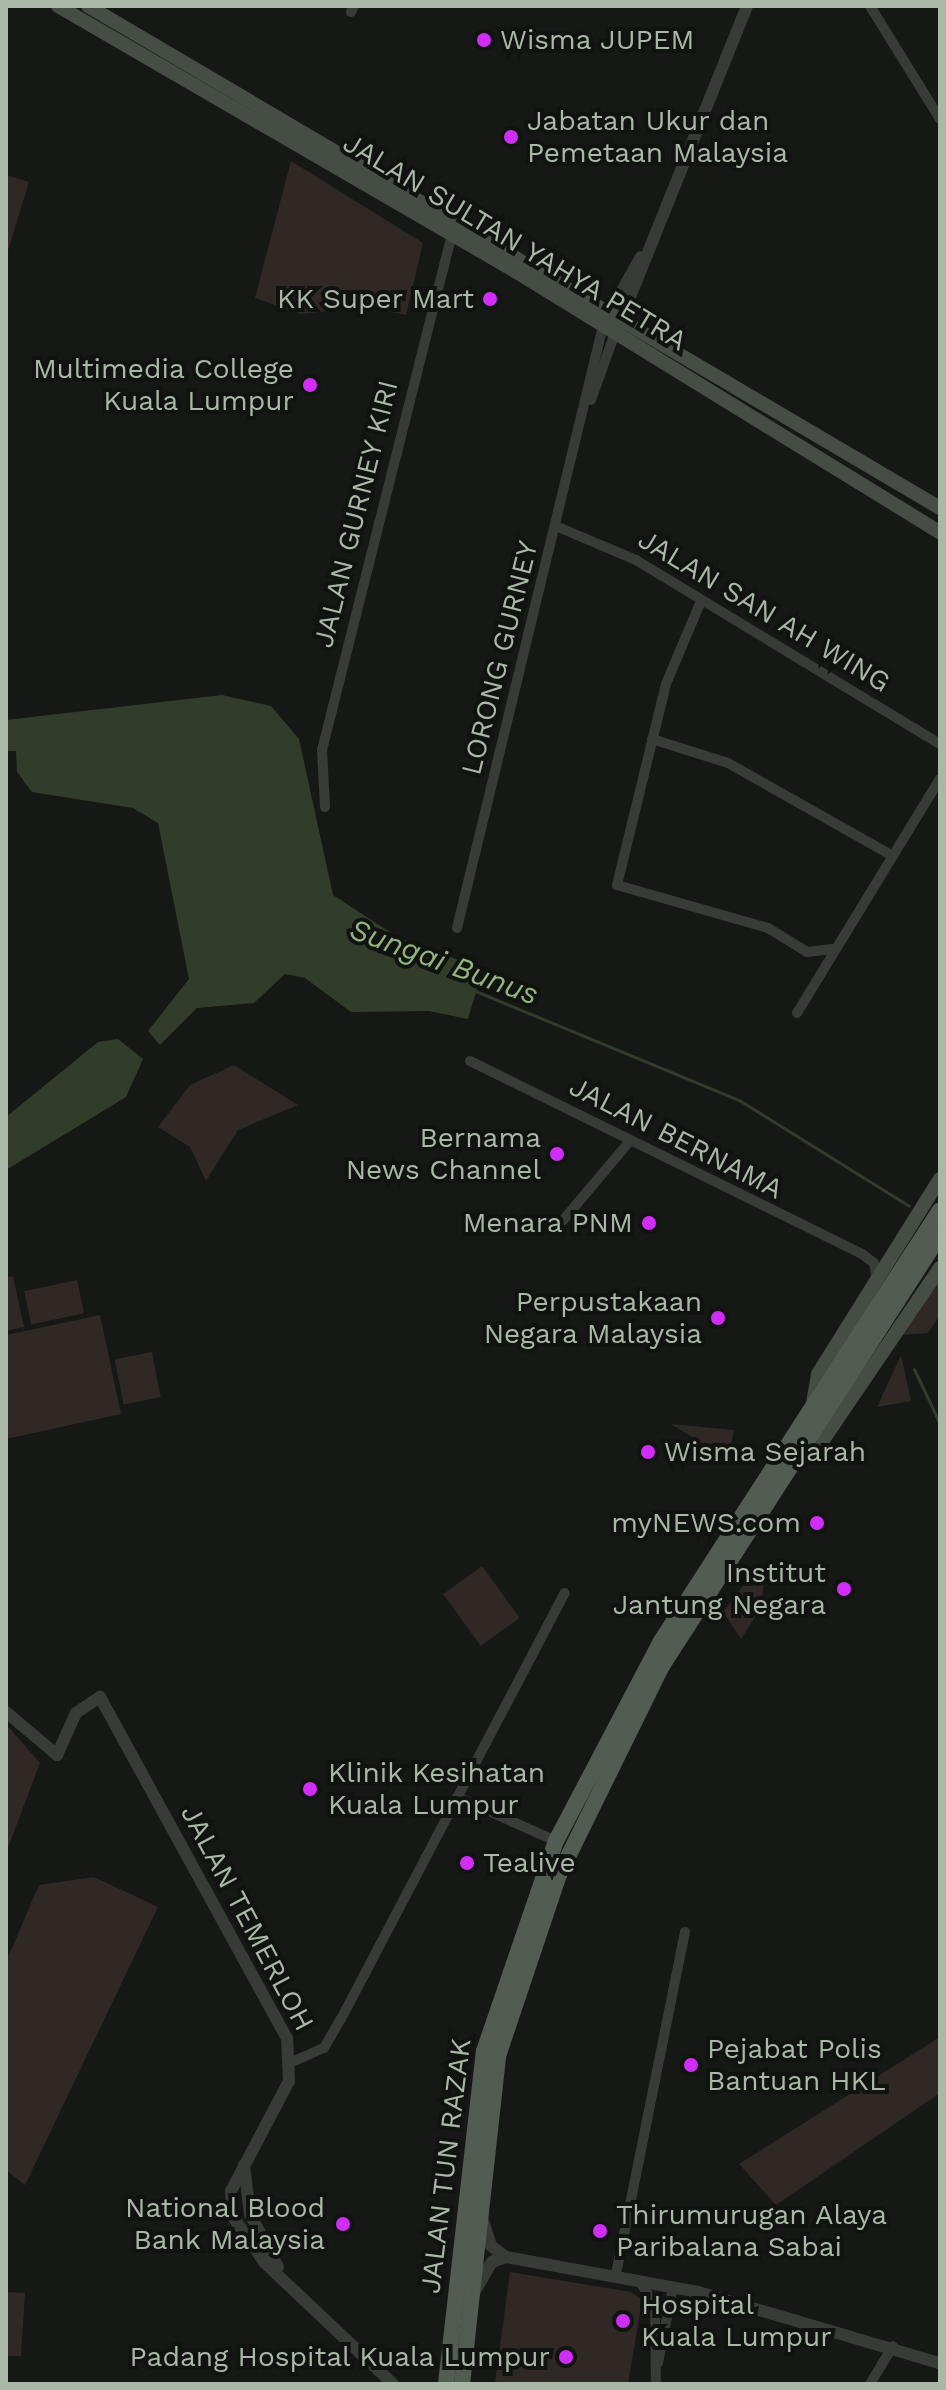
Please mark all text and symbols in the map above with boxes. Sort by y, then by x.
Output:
place label: Wisma JUPEM [500,23,696,57]
marker: Wisma JUPEM [475,31,493,49]
place label: Jabatan Ukur dan Pemetaan Malaysia [527,104,788,170]
street label: JALAN SULTAN YAHYA PETRA [336,125,694,359]
marker: Jabatan Ukur dan Pemetaan Malaysia [502,128,520,146]
place label: KK Super Mart [276,282,474,316]
marker: KK Super Mart [481,290,499,308]
place label: Multimedia College Kuala Lumpur [32,352,294,418]
marker: Multimedia College Kuala Lumpur [301,376,319,394]
street label: JALAN GURNEY KIRI [306,376,406,652]
street label: JALAN SAN AH WING [631,522,897,700]
street label: LORONG GURNEY [455,538,545,778]
water label: Sungai Bunus [345,911,543,1013]
street label: JALAN BERNAMA [564,1070,788,1206]
place label: Bernama News Channel [346,1121,541,1187]
marker: Bernama News Channel [548,1145,566,1163]
place label: Menara PNM [462,1206,633,1240]
marker: Menara PNM [640,1214,658,1232]
place label: Perpustakaan Negara Malaysia [483,1285,702,1351]
marker: Perpustakaan Negara Malaysia [709,1309,727,1327]
place label: Wisma Sejarah [664,1435,867,1469]
marker: Wisma Sejarah [639,1443,657,1461]
place label: myNEWS.com [611,1506,801,1540]
marker: myNEWS.com [808,1514,826,1532]
place label: Institut Jantung Negara [613,1556,826,1622]
marker: Institut Jantung Negara [833,1578,855,1600]
place label: Klinik Kesihatan Kuala Lumpur [328,1756,546,1822]
marker: Klinik Kesihatan Kuala Lumpur [299,1778,321,1800]
street label: JALAN TEMERLOH [173,1799,321,2037]
place label: Tealive [483,1846,576,1880]
marker: Tealive [458,1854,476,1872]
place label: Pejabat Polis Bantuan HKL [707,2032,886,2098]
street label: JALAN TUN RAZAK [414,2036,478,2296]
marker: Pejabat Polis Bantuan HKL [682,2056,700,2074]
place label: National Blood Bank Malaysia [124,2191,325,2257]
place label: Thirumurugan Alaya Paribalana Sabai [616,2198,888,2264]
marker: National Blood Bank Malaysia [332,2213,354,2235]
marker: Thirumurugan Alaya Paribalana Sabai [591,2222,609,2240]
place label: Hospital Kuala Lumpur [641,2288,832,2354]
marker: Hospital Kuala Lumpur [612,2310,634,2332]
place label: Padang Hospital Kuala Lumpur [128,2340,550,2374]
marker: Padang Hospital Kuala Lumpur [557,2348,575,2366]

